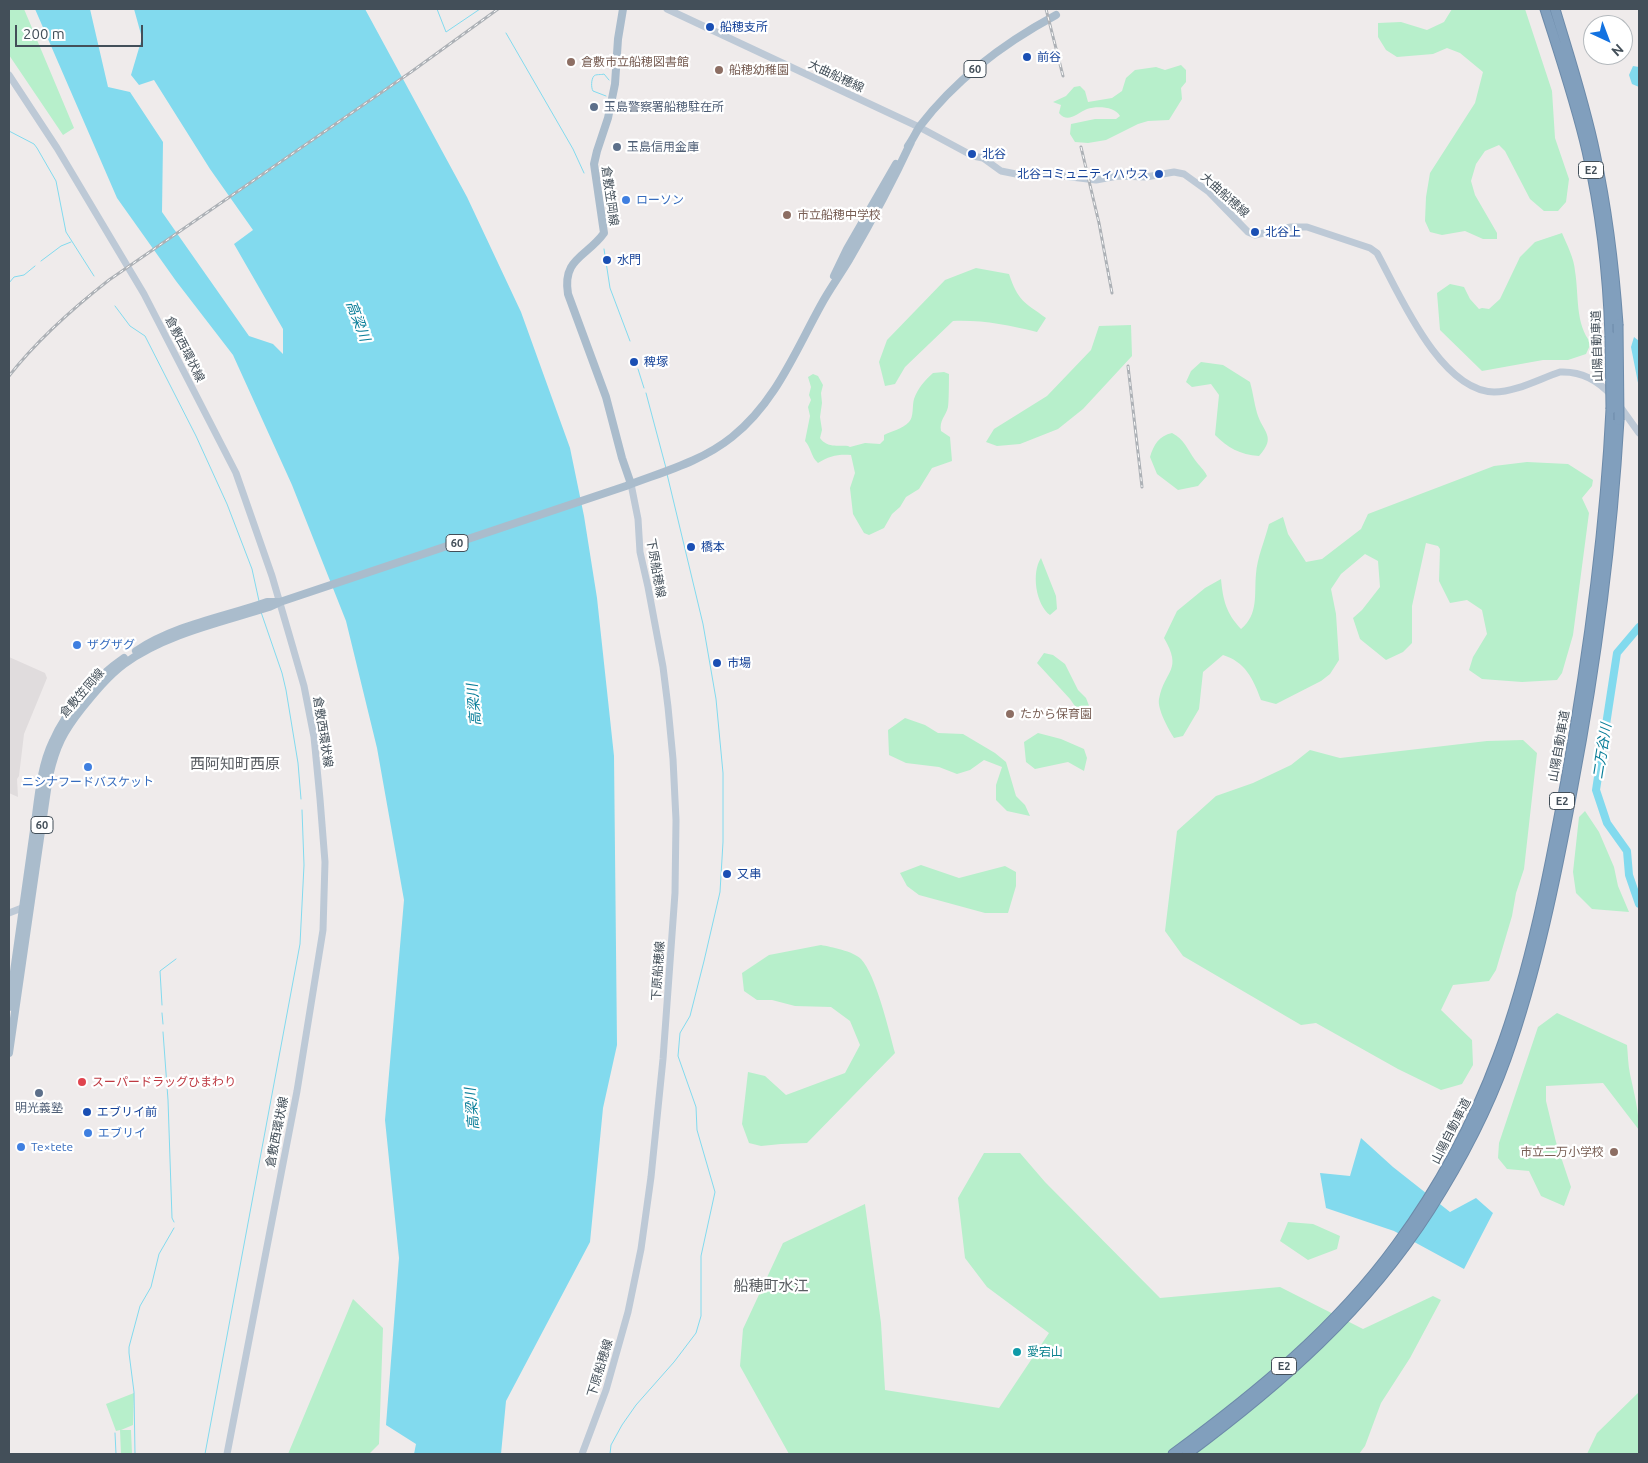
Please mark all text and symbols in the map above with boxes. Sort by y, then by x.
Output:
scale bar [18,15,145,47]
north arrow [1583,15,1633,65]
place label: 船穂支所 [720,20,768,34]
marker: 船穂支所 [704,21,716,33]
text: 200 m [23,25,65,42]
text: N [1608,41,1627,60]
place label: 前谷 [1037,50,1061,64]
marker: 前谷 [1021,51,1033,63]
place label: 倉敷市立船穂図書館 [581,55,689,69]
marker: 倉敷市立船穂図書館 [565,56,577,68]
street label: 大曲船穂線 [806,57,866,95]
road number: 60 [964,61,986,78]
place label: 船穂幼稚園 [729,63,789,77]
marker: 船穂幼稚園 [713,64,725,76]
place label: 玉島警察署船穂駐在所 [604,100,724,114]
marker: 玉島警察署船穂駐在所 [588,101,600,113]
place label: 玉島信用金庫 [627,140,699,154]
marker: 玉島信用金庫 [611,141,623,153]
place label: 北谷 [982,147,1006,161]
marker: 北谷 [966,148,978,160]
road number: E2 [1578,162,1604,178]
street label: 倉敷笠岡線 [599,165,621,227]
place label: 北谷コミュニティハウス [1017,167,1149,181]
marker: 北谷コミュニティハウス [1153,168,1165,180]
street label: 大曲船穂線 [1198,170,1252,220]
place label: ローソン [636,193,684,207]
marker: ローソン [620,194,632,206]
place label: 市立船穂中学校 [797,208,881,222]
marker: 市立船穂中学校 [781,209,793,221]
place label: 北谷上 [1265,225,1301,239]
marker: 北谷上 [1249,226,1261,238]
place label: 水門 [617,253,641,267]
marker: 水門 [601,254,613,266]
water label: 高梁川 [343,298,373,344]
street label: 山陽自動車道 [1589,310,1605,382]
street label: 倉敷西環状線 [162,314,208,384]
place label: 稗塚 [644,355,668,369]
marker: 稗塚 [628,356,640,368]
road number: 60 [446,534,468,552]
street label: 下原船穂線 [644,537,668,599]
place label: 橋本 [701,540,725,554]
marker: 橋本 [685,541,697,553]
place label: ザグザグ [87,638,135,652]
marker: ザグザグ [71,639,83,651]
place label: 市場 [727,656,751,670]
marker: 市場 [711,657,723,669]
street label: 倉敷笠岡線 [57,666,107,720]
water label: 高梁川 [464,683,484,727]
street label: 倉敷西環状線 [310,695,336,769]
place label: たから保育園 [1020,707,1092,721]
marker: たから保育園 [1004,708,1016,720]
street label: 山陽自動車道 [1546,709,1572,783]
water label: 二万谷川 [1589,722,1615,780]
district label: 西阿知町西原 [190,755,280,773]
marker: ニシナフードバスケット [82,761,94,773]
place label: ニシナフードバスケット [22,775,154,789]
road number: E2 [1550,792,1574,809]
road number: 60 [31,816,53,834]
place label: 又串 [737,867,761,881]
marker: 又串 [721,868,733,880]
street label: 下原船穂線 [649,941,667,1001]
place label: スーパードラッグひまわり [92,1075,236,1089]
marker: スーパードラッグひまわり [76,1076,88,1088]
marker: 明光義塾 [33,1087,45,1099]
water label: 高梁川 [462,1087,482,1131]
street label: 倉敷西環状線 [263,1095,291,1169]
street label: 山陽自動車道 [1428,1096,1474,1166]
place label: 明光義塾 [15,1101,63,1115]
place label: エブリイ前 [97,1105,157,1119]
marker: エブリイ前 [81,1106,93,1118]
place label: エブリイ [98,1126,146,1140]
marker: エブリイ [82,1127,94,1139]
place label: Te×tete [31,1140,73,1154]
marker: Te×tete [15,1141,27,1153]
place label: 市立二万小学校 [1520,1145,1604,1159]
marker: 市立二万小学校 [1608,1146,1620,1158]
district label: 船穂町水江 [734,1277,808,1295]
street label: 下原船穂線 [584,1337,616,1399]
place label: 愛宕山 [1027,1345,1063,1359]
marker: 愛宕山 [1011,1346,1023,1358]
road number: E2 [1272,1358,1296,1374]

